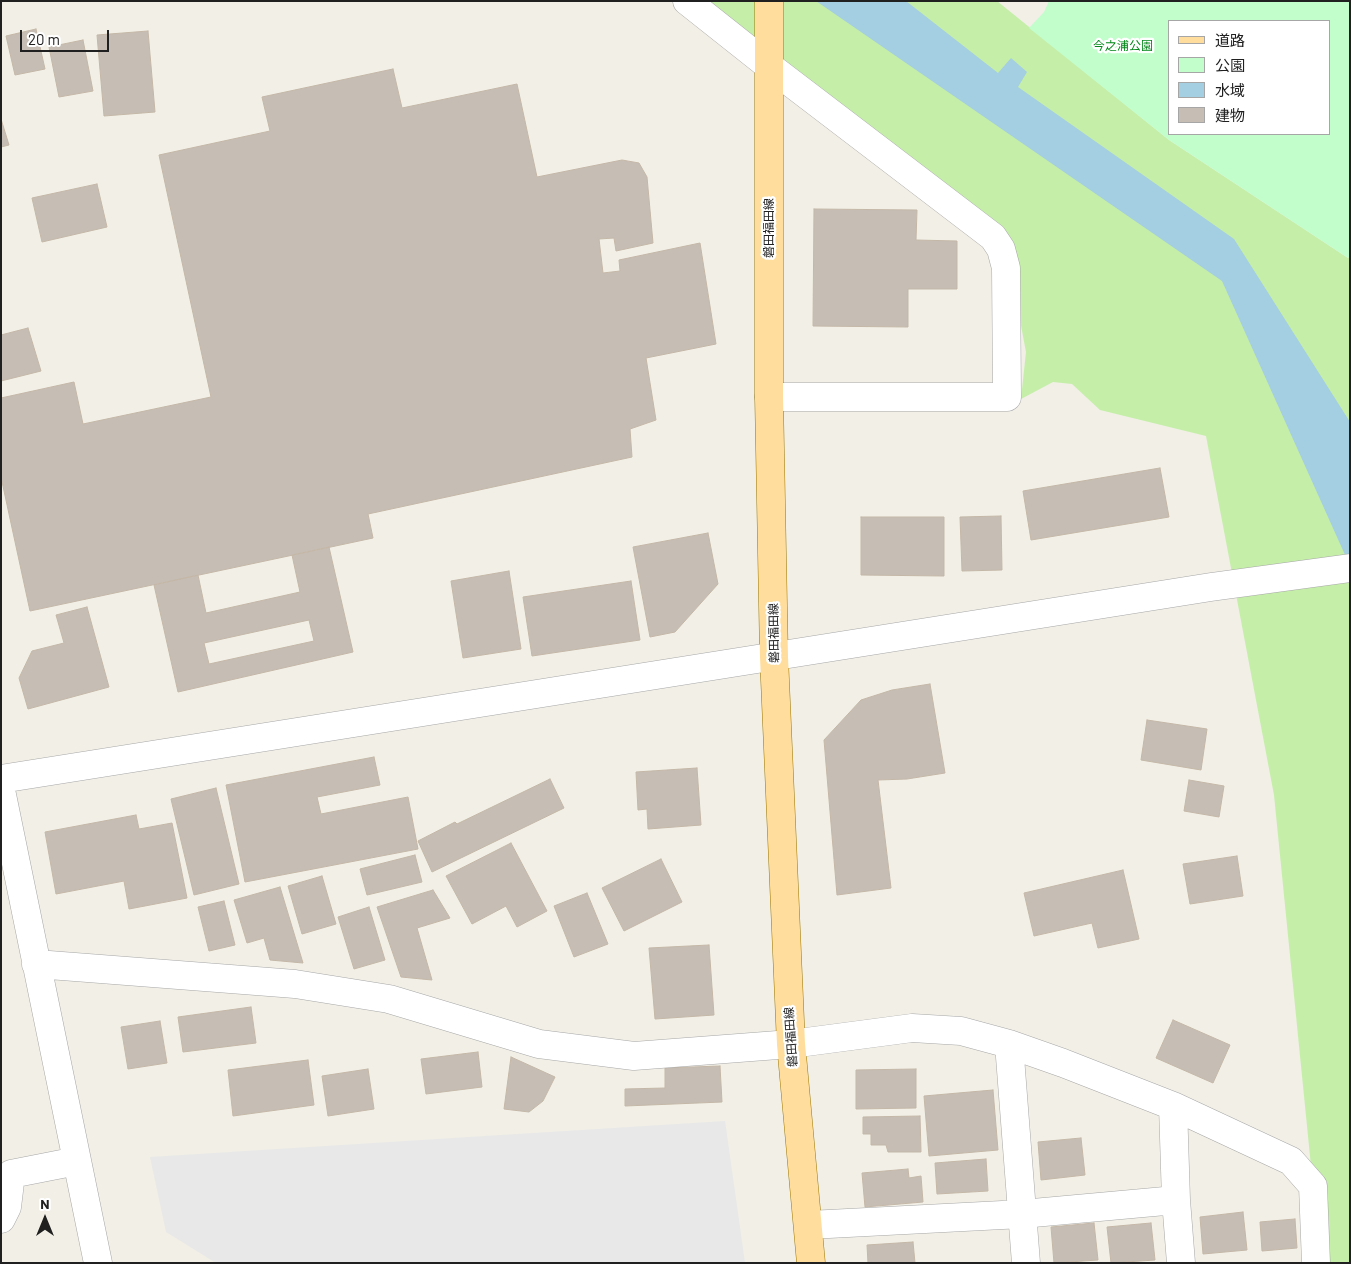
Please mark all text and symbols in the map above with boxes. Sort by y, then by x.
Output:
scale bar [22,20,111,52]
legend [1168,20,1331,135]
text: 20 m [28,30,60,48]
text: 道路 [1215,31,1245,49]
park label: 今之浦公園 [1093,39,1153,53]
text: 公園 [1215,56,1245,74]
text: 水域 [1215,81,1245,99]
text: 建物 [1215,106,1245,124]
street label: 磐田福田線 [762,198,776,258]
street label: 磐田福田線 [766,603,782,663]
street label: 磐田福田線 [782,1007,800,1067]
north arrow [20,1194,70,1244]
text: N [40,1195,50,1212]

